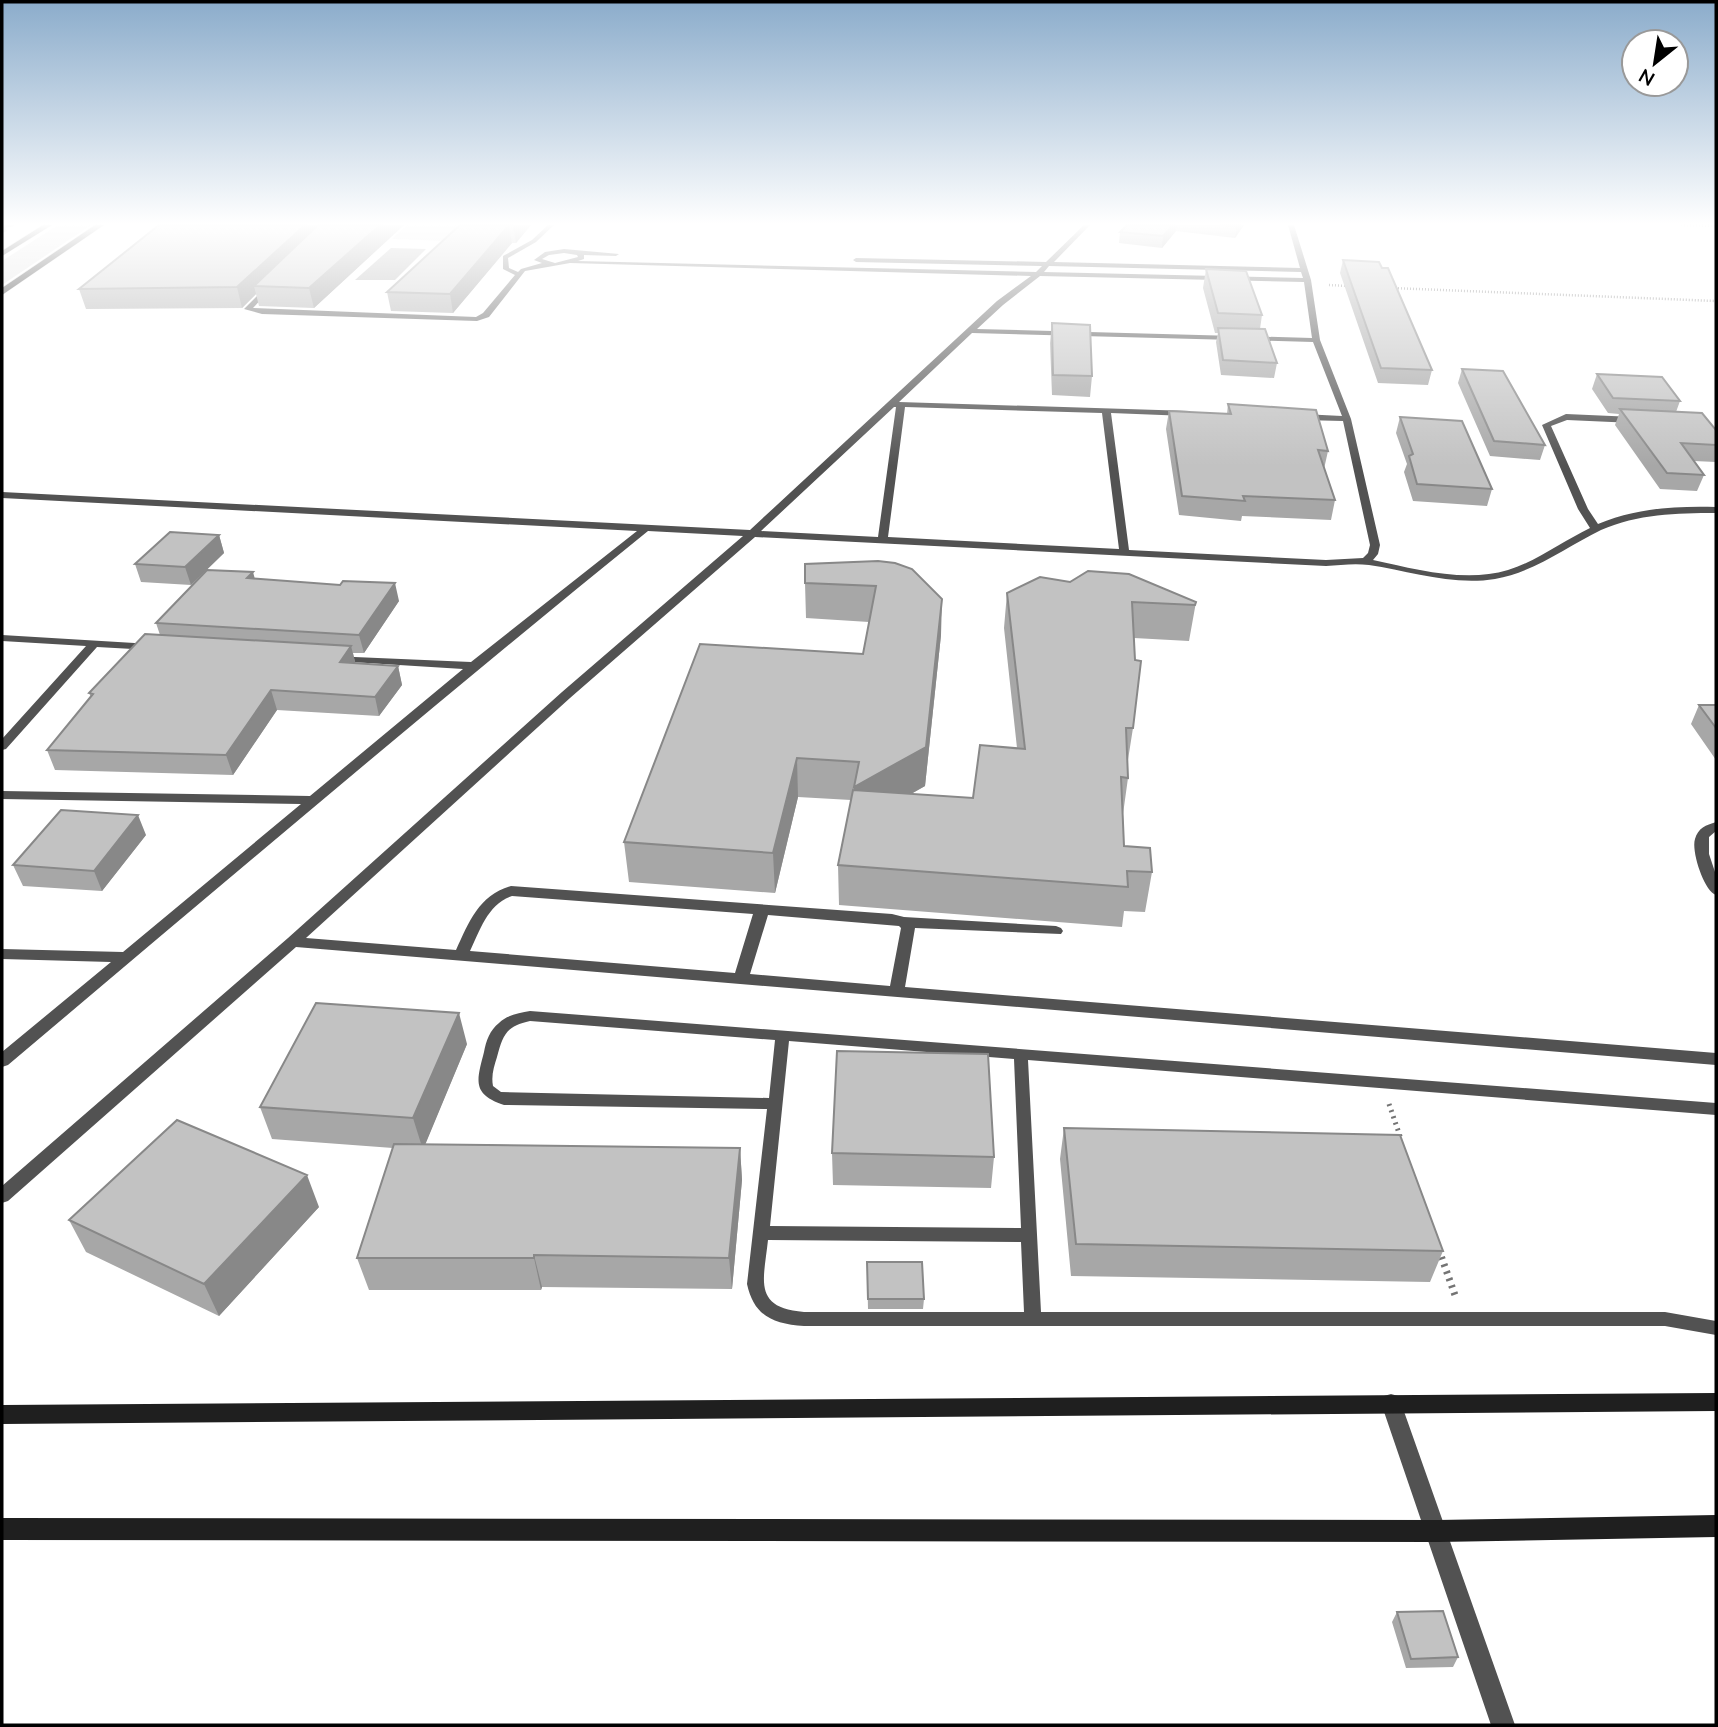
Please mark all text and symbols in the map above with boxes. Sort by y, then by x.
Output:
north arrow [1620,28,1690,98]
text: N [1634,64,1659,92]

